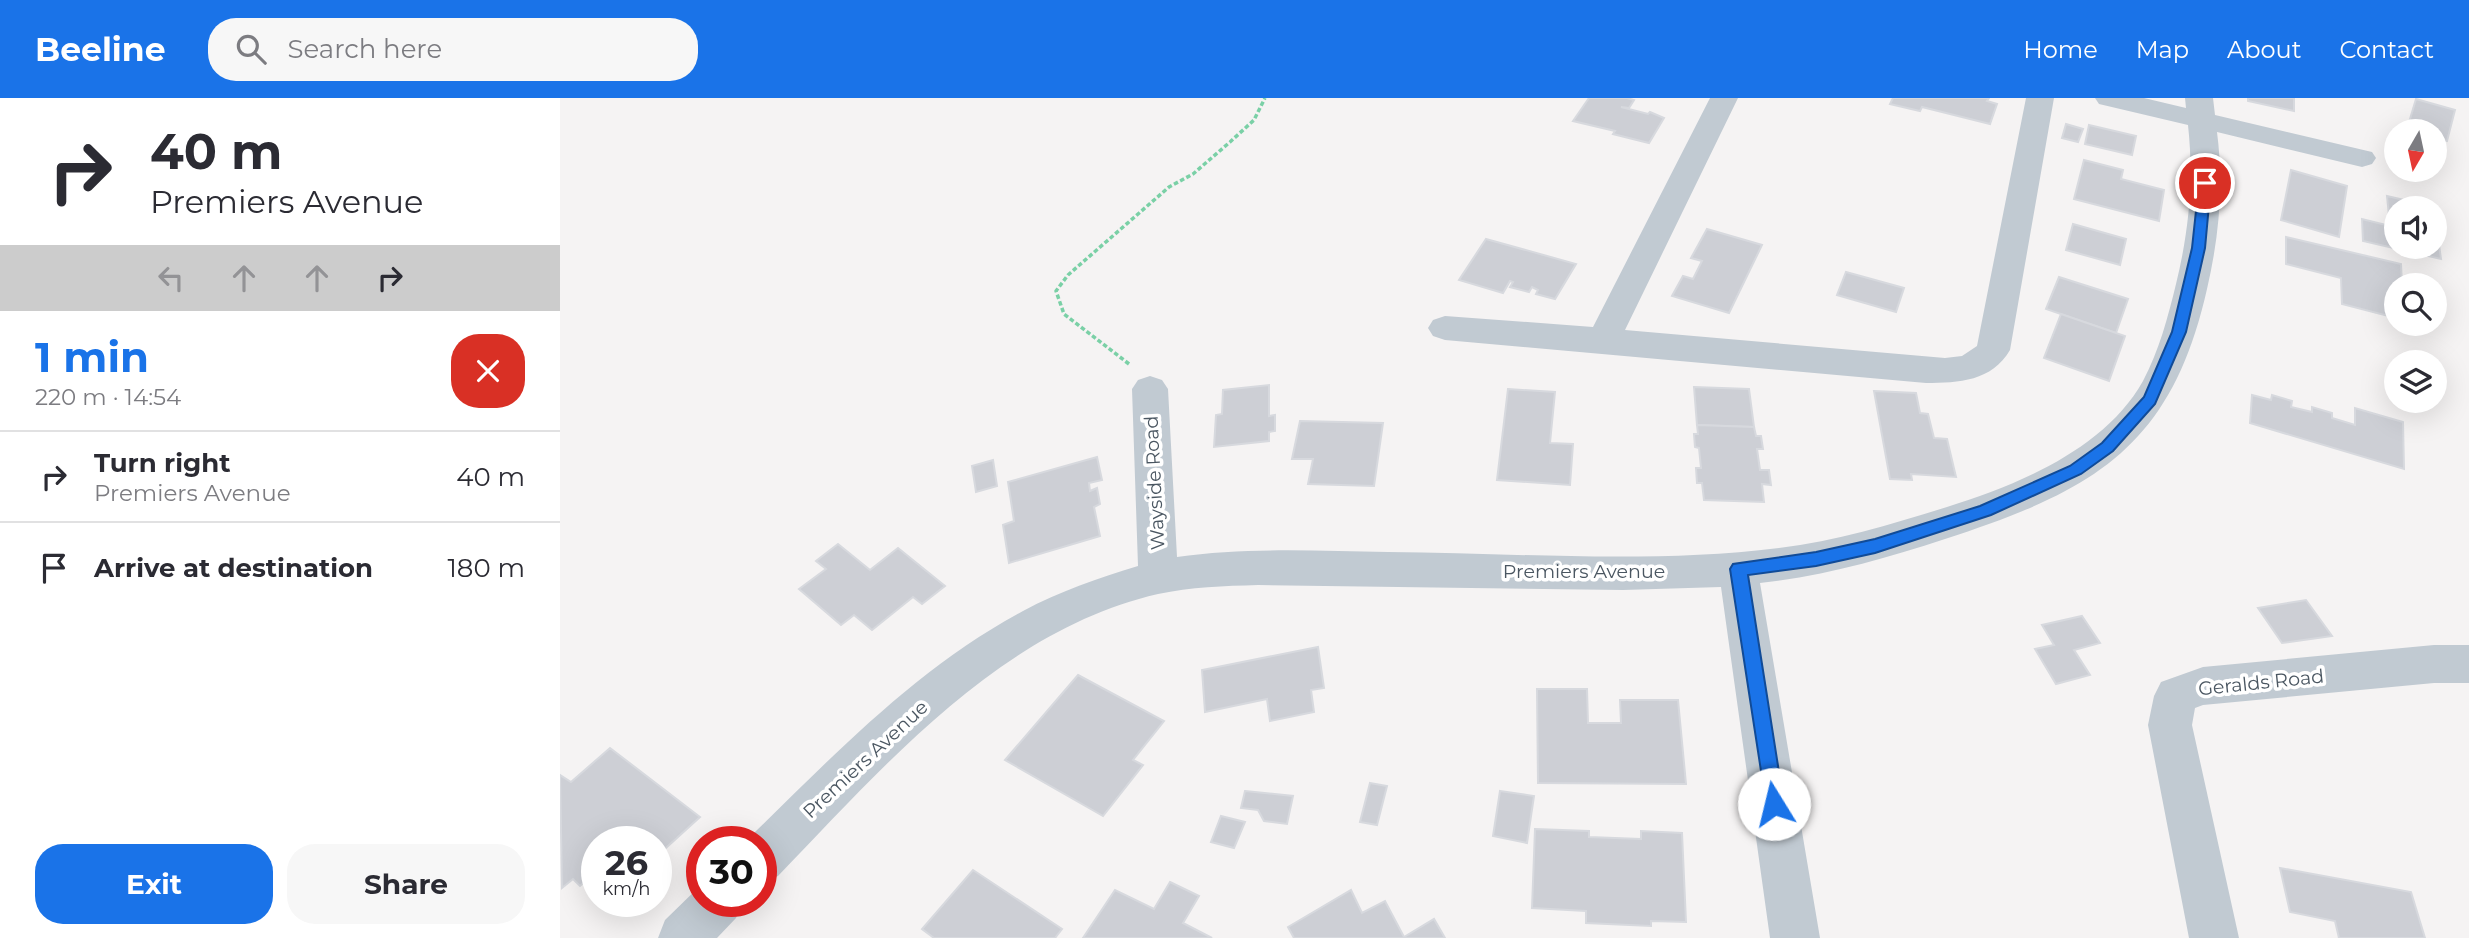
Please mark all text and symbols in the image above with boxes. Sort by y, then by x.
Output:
search box [208,18,698,81]
text: Beeline [35,29,166,69]
icon: search [232,30,270,68]
text: Search here [288,33,442,65]
text: Home [2023,35,2098,64]
text: Map [2136,35,2189,64]
text: About [2227,35,2301,64]
text: Contact [2339,35,2434,64]
north arrow [2384,119,2446,182]
map controls [2384,119,2447,413]
text: 40 m [150,122,282,181]
icon: right [35,126,126,217]
pin [2175,153,2235,213]
icon: arrive [2186,164,2224,202]
text: Premiers Avenue [150,182,423,221]
button: sound [2384,196,2447,259]
icon: left [152,259,190,297]
icon: ahead [225,259,263,297]
icon: ahead [298,259,336,297]
icon: right [371,259,409,297]
button: search [2384,273,2447,336]
text: 1 min [35,331,149,383]
button: close [451,334,525,408]
button: layers [2384,350,2447,413]
text: 220 m · 14:54 [35,383,181,411]
street label: Wayside Road [1139,415,1170,551]
text: Turn right [94,447,230,479]
icon: right [35,458,73,496]
text: 40 m [456,461,525,493]
text: Premiers Avenue [94,479,291,507]
icon: arrive [35,549,73,587]
text: Arrive at destination [94,552,373,584]
text: 180 m [447,552,525,584]
street label: Premiers Avenue [1503,560,1665,583]
street label: Geralds Road [2197,664,2325,701]
street label: Premiers Avenue [798,696,933,823]
position arrow [1737,767,1811,841]
speed limit sign: 30 [686,826,777,917]
text: 26 [605,841,648,884]
button: Exit [35,844,273,924]
button: Share [287,844,525,924]
text: km/h [602,878,651,900]

